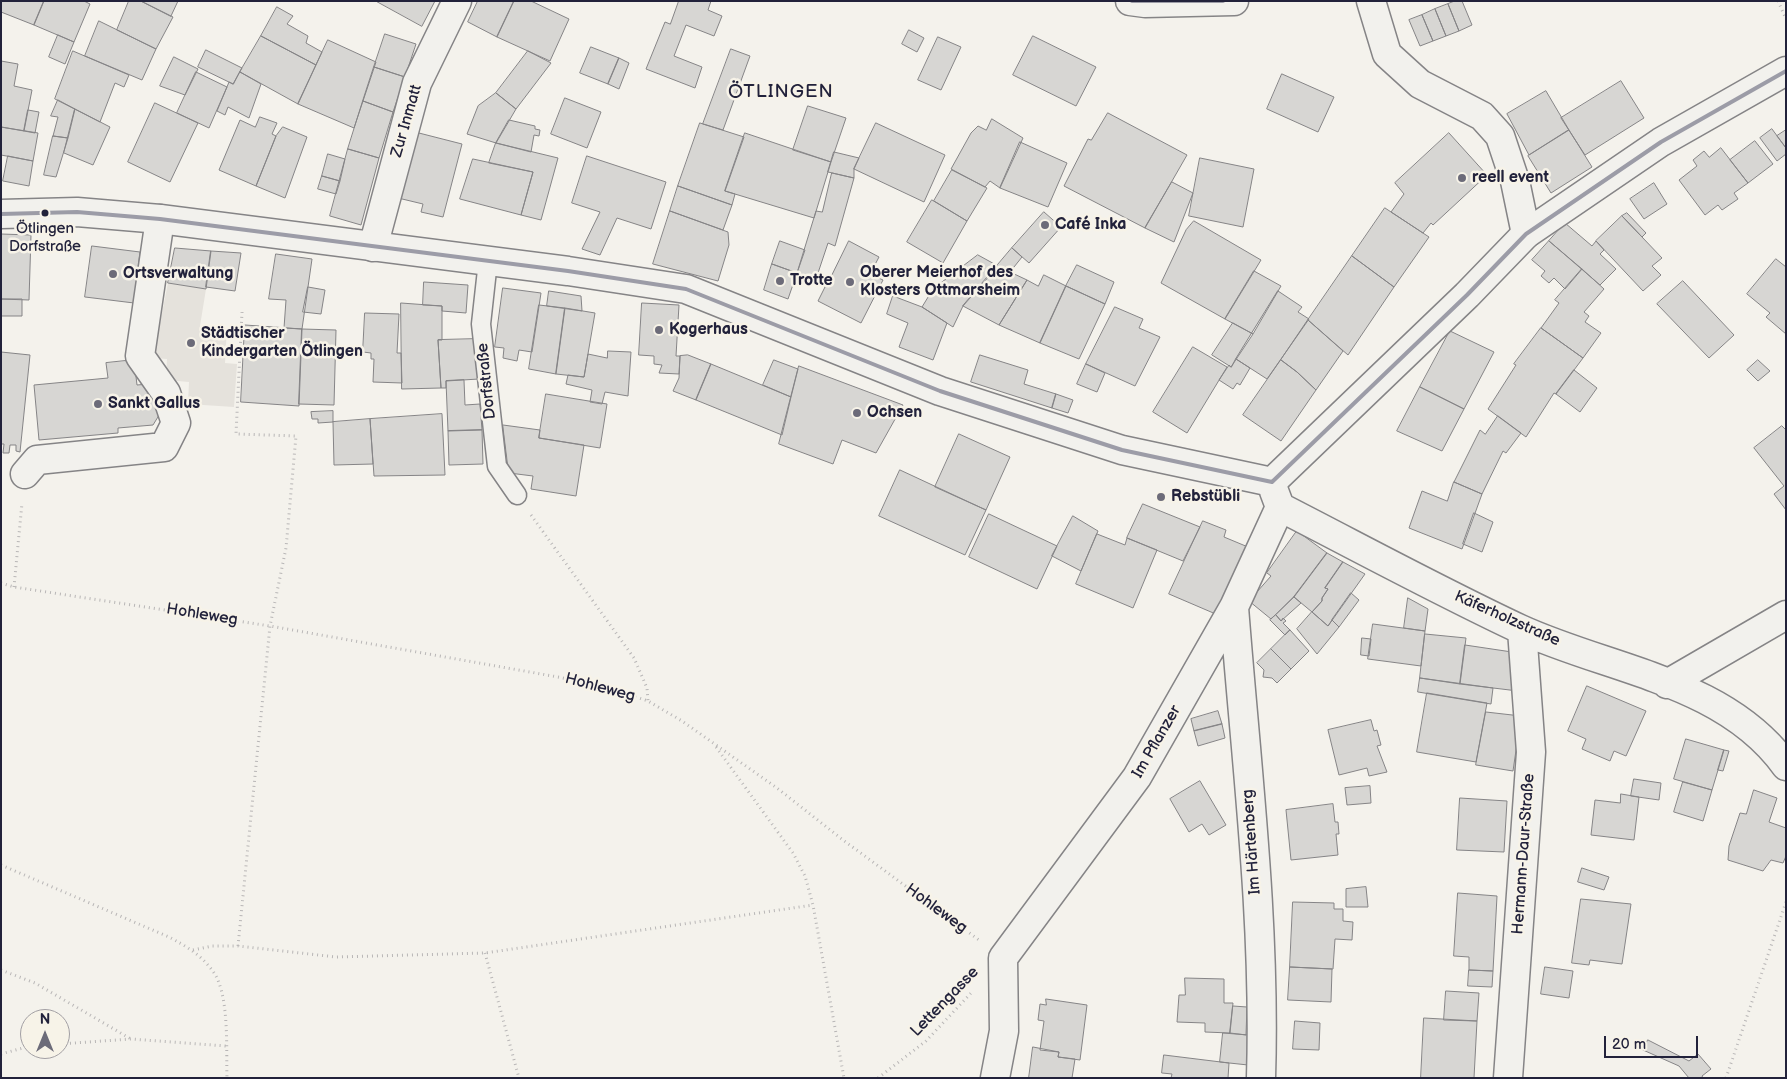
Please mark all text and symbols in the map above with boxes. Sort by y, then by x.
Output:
district label: ÖTLINGEN [727,81,835,103]
street label: Zur Inmatt [387,83,427,159]
place label: reell event [1472,168,1549,188]
marker: reell event [1456,172,1468,184]
marker: Ötlingen Dorfstraße [40,208,50,218]
place label: Café Inka [1055,215,1126,235]
marker: Café Inka [1039,219,1051,231]
place label: Ötlingen Dorfstraße [9,220,81,255]
place label: Oberer Meierhof des Klosters Ottmarsheim [860,263,1020,301]
place label: Ortsverwaltung [123,264,233,284]
marker: Ortsverwaltung [107,268,119,280]
place label: Trotte [790,271,833,291]
marker: Trotte [774,275,786,287]
marker: Oberer Meierhof des Klosters Ottmarsheim [844,276,856,288]
place label: Kogerhaus [669,320,748,340]
place label: Städtischer Kindergarten Ötlingen [201,324,363,362]
marker: Kogerhaus [653,324,665,336]
marker: Städtischer Kindergarten Ötlingen [185,337,197,349]
street label: Dorfstraße [473,342,501,420]
place label: Sankt Gallus [108,394,200,414]
marker: Sankt Gallus [92,398,104,410]
place label: Ochsen [867,403,922,423]
marker: Ochsen [851,407,863,419]
place label: Rebstübli [1171,487,1240,507]
marker: Rebstübli [1155,491,1167,503]
street label: Käferholzstraße [1451,587,1563,651]
street label: Hohleweg [165,600,239,630]
street label: Hohleweg [563,669,637,707]
street label: Im Pflanzer [1128,702,1186,782]
street label: Hermann-Daur-Straße [1509,773,1539,935]
street label: Im Härtenberg [1239,789,1265,895]
street label: Hohleweg [901,880,971,938]
street label: Lettengasse [907,963,983,1041]
north arrow [20,1009,70,1059]
text: N [40,1011,50,1028]
scale bar [1607,1026,1701,1058]
text: 20 m [1612,1035,1646,1054]

